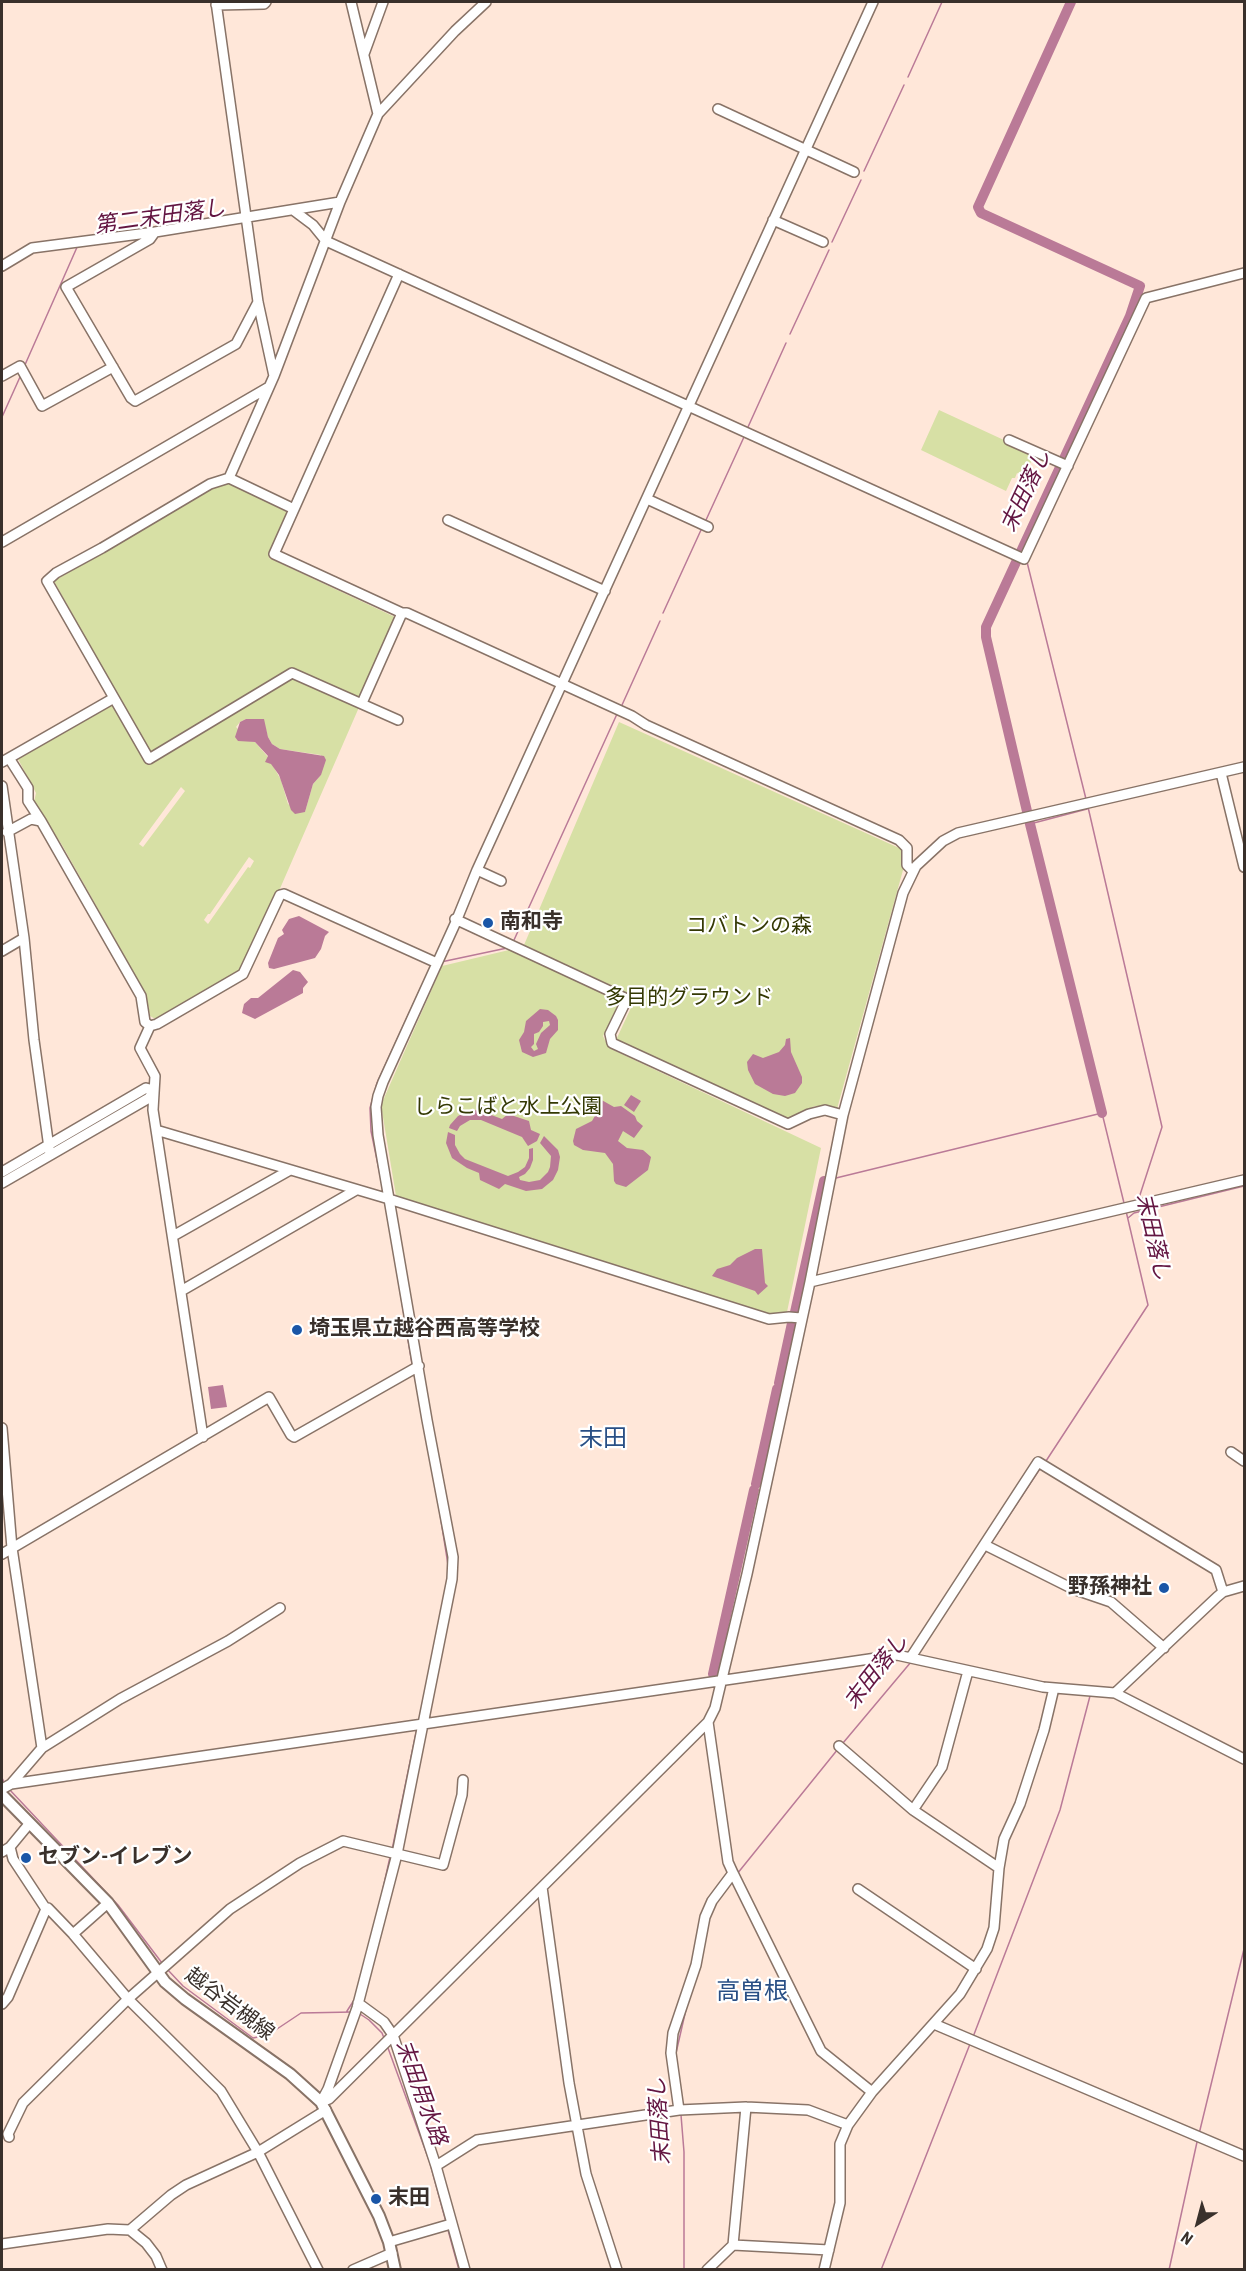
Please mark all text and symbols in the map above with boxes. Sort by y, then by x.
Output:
water label: 第二末田落し [93,196,227,240]
water label: 末田落し [996,446,1058,536]
place label: 南和寺 [500,910,563,936]
park label: コバトンの森 [686,914,812,940]
marker: 南和寺 [481,916,495,930]
park label: 多目的グラウンド [605,986,773,1012]
park label: しらこばと水上公園 [414,1095,602,1121]
water label: 末田落し [1129,1191,1175,1283]
place label: 埼玉県立越谷西高等学校 [309,1317,540,1343]
marker: 埼玉県立越谷西高等学校 [290,1323,304,1337]
district label: 末田 [579,1426,627,1454]
place label: 野孫神社 [1068,1575,1152,1601]
marker: 野孫神社 [1157,1581,1171,1595]
water label: 末田落し [840,1629,914,1715]
place label: セブン-イレブン [38,1845,193,1871]
marker: セブン-イレブン [19,1851,33,1865]
street label: 越谷岩槻線 [179,1963,279,2047]
district label: 高曽根 [716,1979,788,2007]
water label: 末田用水路 [389,2037,451,2149]
water label: 末田落し [645,2076,677,2166]
place label: 末田 [388,2186,430,2212]
marker: 末田 [369,2192,383,2206]
north arrow [1168,2193,1228,2253]
text: N [1178,2227,1197,2249]

